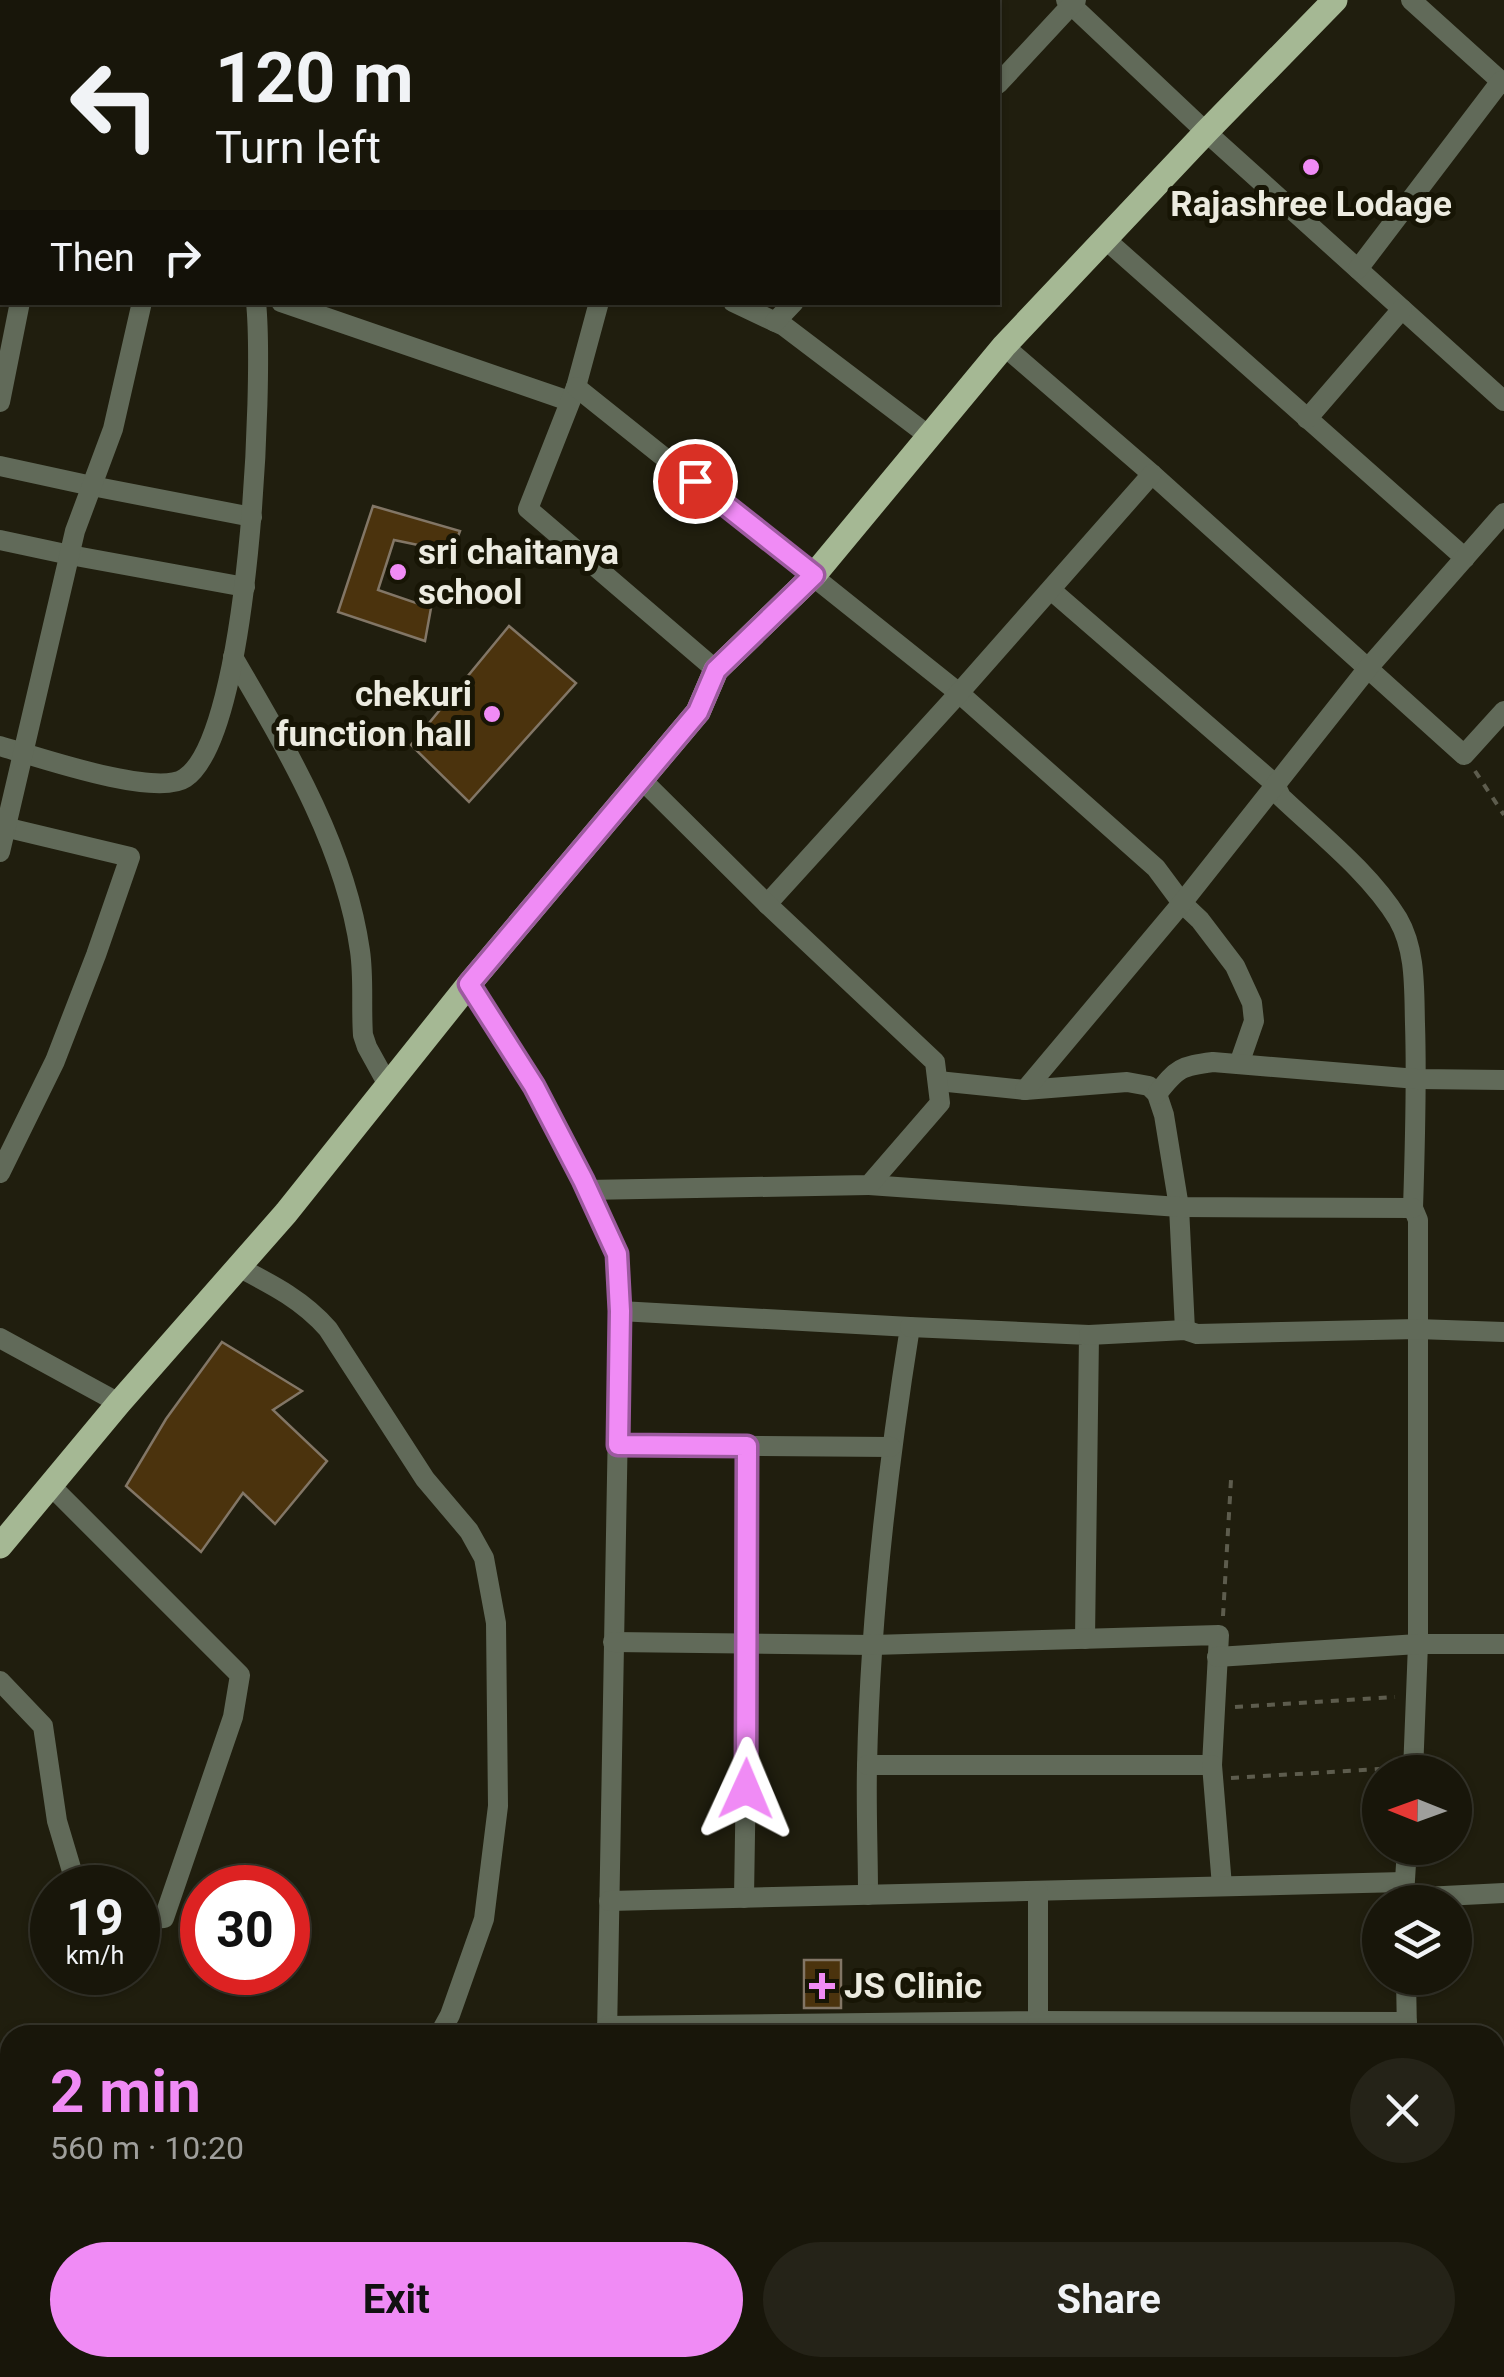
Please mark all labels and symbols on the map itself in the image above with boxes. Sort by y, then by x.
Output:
marker: Rajashree Lodage [1300,156,1322,178]
place label: Rajashree Lodage [1170,184,1452,225]
pin [653,439,738,524]
place label: sri chaitanya school [418,532,619,613]
marker: sri chaitanya school [387,561,409,583]
place label: chekuri function hall [276,674,472,755]
marker: chekuri function hall [481,703,503,725]
position arrow [694,1737,798,1841]
north arrow [1362,1755,1472,1865]
speed limit sign: 30 [180,1865,310,1995]
place label: JS Clinic [844,1966,982,2007]
marker: JS Clinic [809,1973,835,1999]

